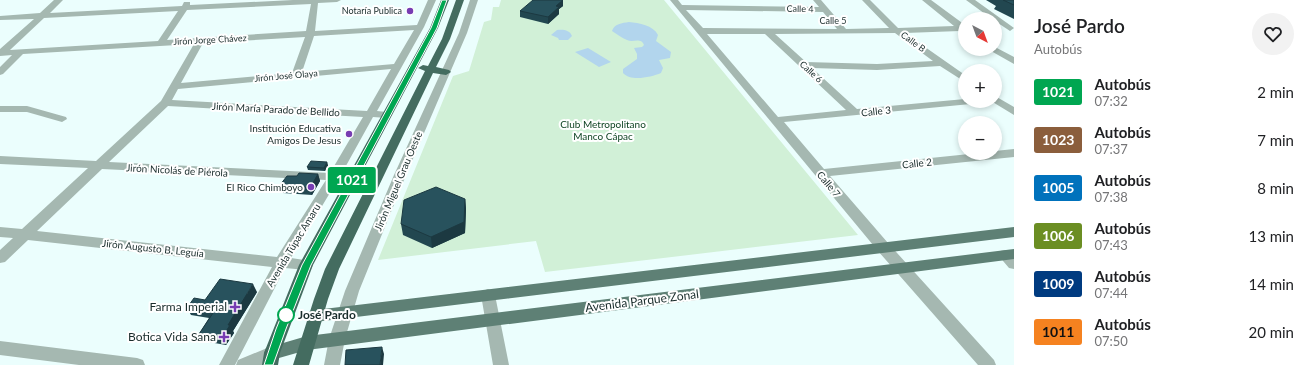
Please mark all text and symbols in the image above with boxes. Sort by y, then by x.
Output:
street label: Calle 4 [786,3,814,14]
place label: Notaría Publica [342,5,402,16]
marker: Notaría Publica [405,6,415,16]
north arrow [958,12,1002,56]
map controls [958,12,1002,160]
button: heart [1252,13,1294,55]
text: José Pardo [1034,14,1125,37]
street label: Calle 5 [819,15,847,26]
street label: Calle B [899,29,928,54]
street label: Jirón Jorge Chávez [173,32,247,47]
text: Autobús [1034,41,1082,57]
street label: Calle 6 [798,58,825,85]
button: + [958,64,1002,108]
street label: Jirón José Olaya [254,67,318,84]
text: Autobús [1094,75,1151,93]
text: 1021 [1042,83,1074,100]
text: 2 min [1257,83,1294,101]
text: 07:32 [1094,93,1128,109]
street label: Jirón María Parado de Bellido [212,100,341,118]
street label: Calle 3 [860,103,892,119]
button: − [958,116,1002,160]
park label: Club Metropolitano Manco Cápac [560,118,646,142]
place label: Institución Educativa Amigos De Jesus [249,122,341,146]
text: Autobús [1094,123,1151,141]
marker: Institución Educativa Amigos De Jesus [344,129,354,139]
street label: Jirón Miguel Grau Oeste [372,130,424,232]
text: 1023 [1042,131,1074,148]
text: 7 min [1257,131,1294,149]
text: 07:37 [1094,141,1128,157]
street label: Calle 2 [901,155,933,171]
street label: Jirón Nicolás de Piérola [126,161,228,179]
line badge: 1021 [324,167,380,193]
street label: Calle 7 [815,169,843,200]
text: 1021 [336,171,368,188]
text: Autobús [1094,171,1151,189]
text: 1005 [1042,179,1074,196]
text: 8 min [1257,179,1294,197]
place label: El Rico Chimboyo [226,181,303,193]
marker: El Rico Chimboyo [306,182,316,192]
text: 07:38 [1094,189,1128,205]
street label: Avenida Túpac Amaru [263,201,323,289]
text: Autobús [1094,219,1151,237]
text: 1006 [1042,227,1074,244]
text: 13 min [1248,227,1294,245]
street label: Jirón Augusto B. Leguía [102,237,204,259]
text: 07:43 [1094,237,1128,253]
text: Autobús [1094,267,1151,285]
text: 1009 [1042,275,1074,292]
text: 14 min [1248,275,1294,293]
text: 07:44 [1094,285,1128,301]
street label: Avenida Parque Zonal [584,286,700,315]
place label: Farma Imperial [150,299,227,314]
marker: Farma Imperial [230,302,240,312]
marker: José Pardo [277,306,295,324]
place label: José Pardo [298,307,356,322]
text: Autobús [1094,315,1151,333]
text: 1011 [1042,323,1074,340]
text: 20 min [1248,323,1294,341]
place label: Botica Vida Sana [128,329,216,344]
marker: Botica Vida Sana [219,332,229,342]
text: 07:50 [1094,333,1128,349]

